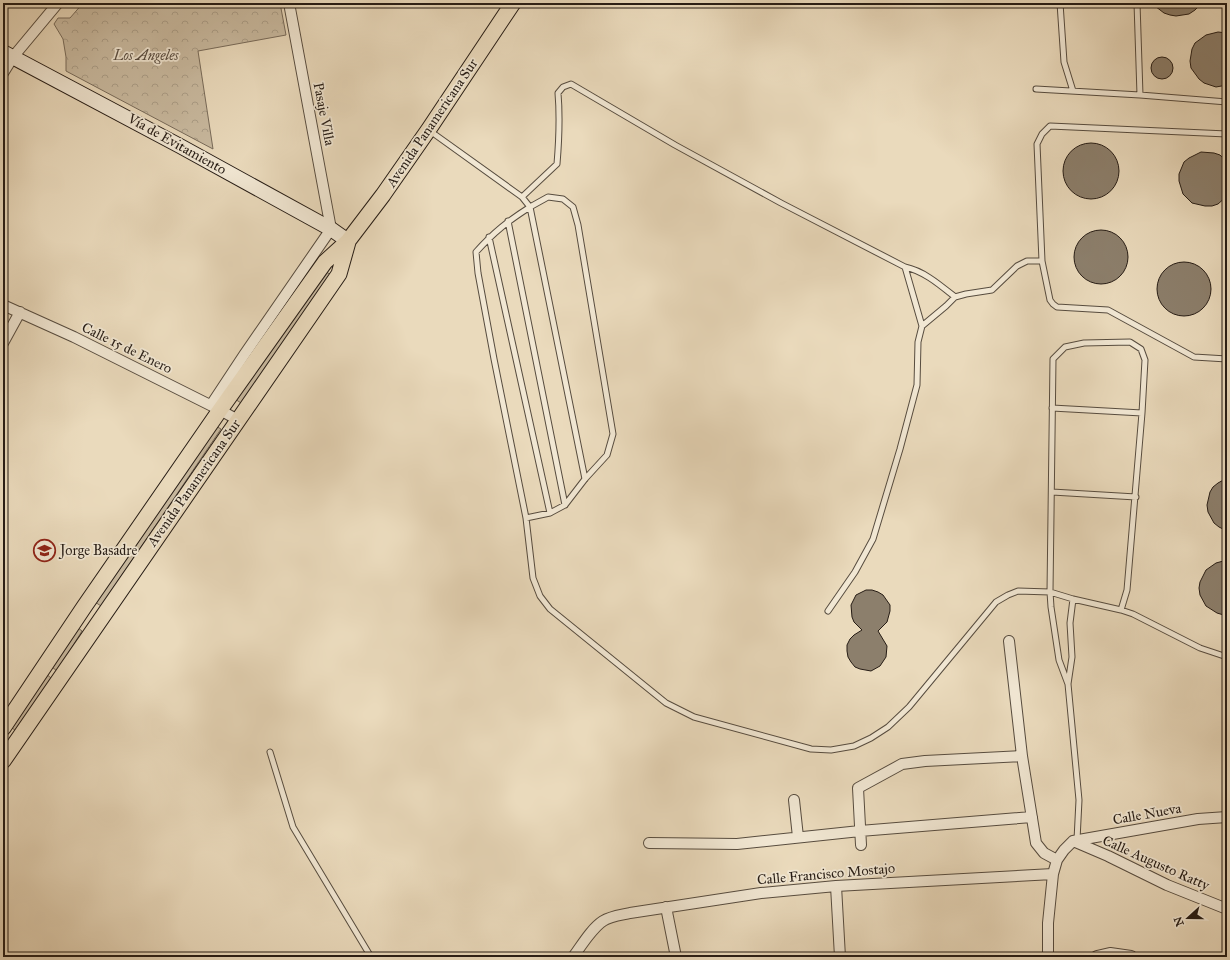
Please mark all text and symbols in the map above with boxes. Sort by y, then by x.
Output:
park label: Los Angeles [112,47,179,64]
street label: Avenida Panamericana Sur [382,55,482,191]
street label: Pasaje Villa [310,81,338,147]
street label: Vía de Evitamiento [124,109,229,178]
street label: Calle 15 de Enero [79,319,175,377]
street label: Avenida Panamericana Sur [143,416,245,551]
school or university icon: Jorge Basadre [31,537,57,563]
place label: Jorge Basadre [58,542,137,560]
street label: Calle Nueva [1111,800,1183,828]
street label: Calle Augusto Ratty [1100,832,1212,894]
street label: Calle Francisco Mostajo [756,860,896,888]
north arrow [1168,898,1208,938]
text: N [1171,914,1187,928]

